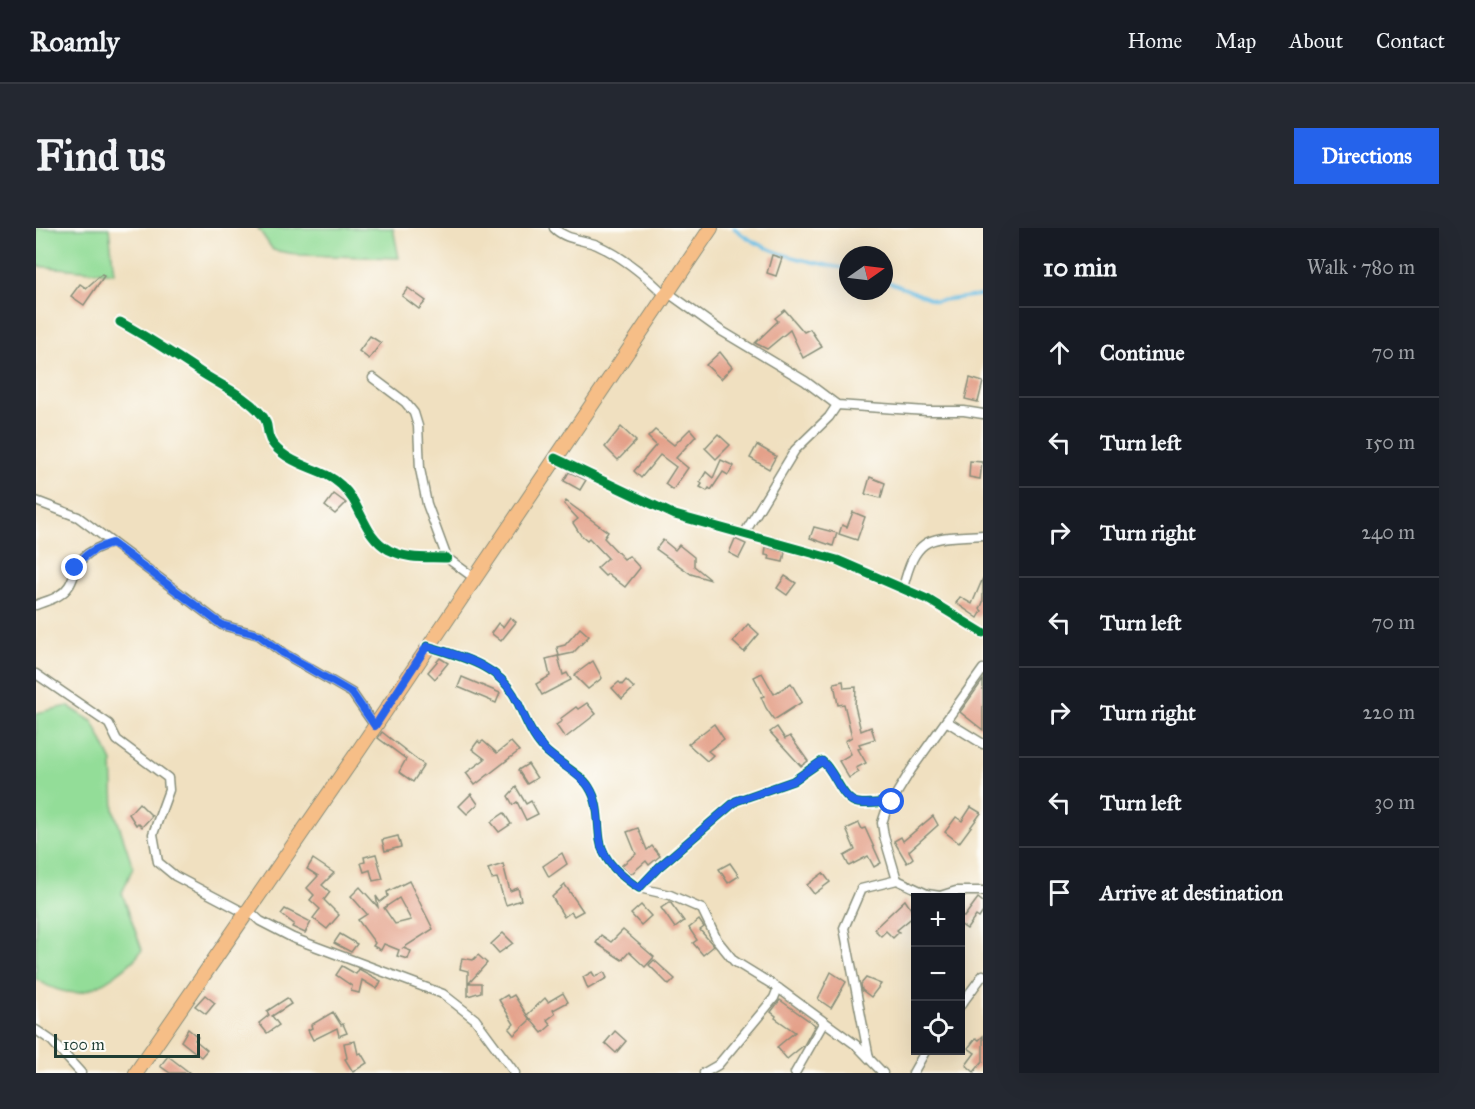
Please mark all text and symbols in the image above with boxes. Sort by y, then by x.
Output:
text: Roamly [30,24,119,59]
text: Home [1127,28,1182,54]
text: Map [1215,28,1256,54]
text: About [1289,28,1343,54]
text: Contact [1376,28,1445,54]
button: Directions [1294,128,1439,184]
text: Find us [36,130,166,182]
north arrow [839,246,893,300]
text: 10 min [1043,251,1117,283]
text: Walk · 780 m [1307,255,1415,279]
icon: ahead [1043,336,1076,369]
text: Continue [1100,339,1185,366]
text: 70 m [1372,340,1415,364]
icon: left [1043,426,1076,459]
text: Turn left [1100,429,1182,456]
text: 150 m [1365,430,1415,454]
icon: right [1043,516,1076,549]
text: Turn right [1100,519,1196,546]
text: 240 m [1361,520,1415,544]
route end [61,554,87,580]
icon: left [1043,606,1076,639]
text: Turn left [1100,609,1182,636]
text: 70 m [1372,610,1415,634]
icon: right [1043,696,1076,729]
text: Turn right [1100,699,1196,726]
text: 220 m [1363,700,1415,724]
icon: left [1043,786,1076,819]
route start [878,788,904,814]
text: Turn left [1100,789,1182,816]
text: 30 m [1374,790,1415,814]
icon: arrive [1043,876,1076,909]
text: Arrive at destination [1100,879,1283,906]
map controls [911,893,965,1055]
button: + [911,893,965,947]
button: − [911,947,965,1001]
button: locate [911,1001,965,1055]
scale bar [54,1031,200,1058]
text: 100 m [63,1035,105,1054]

